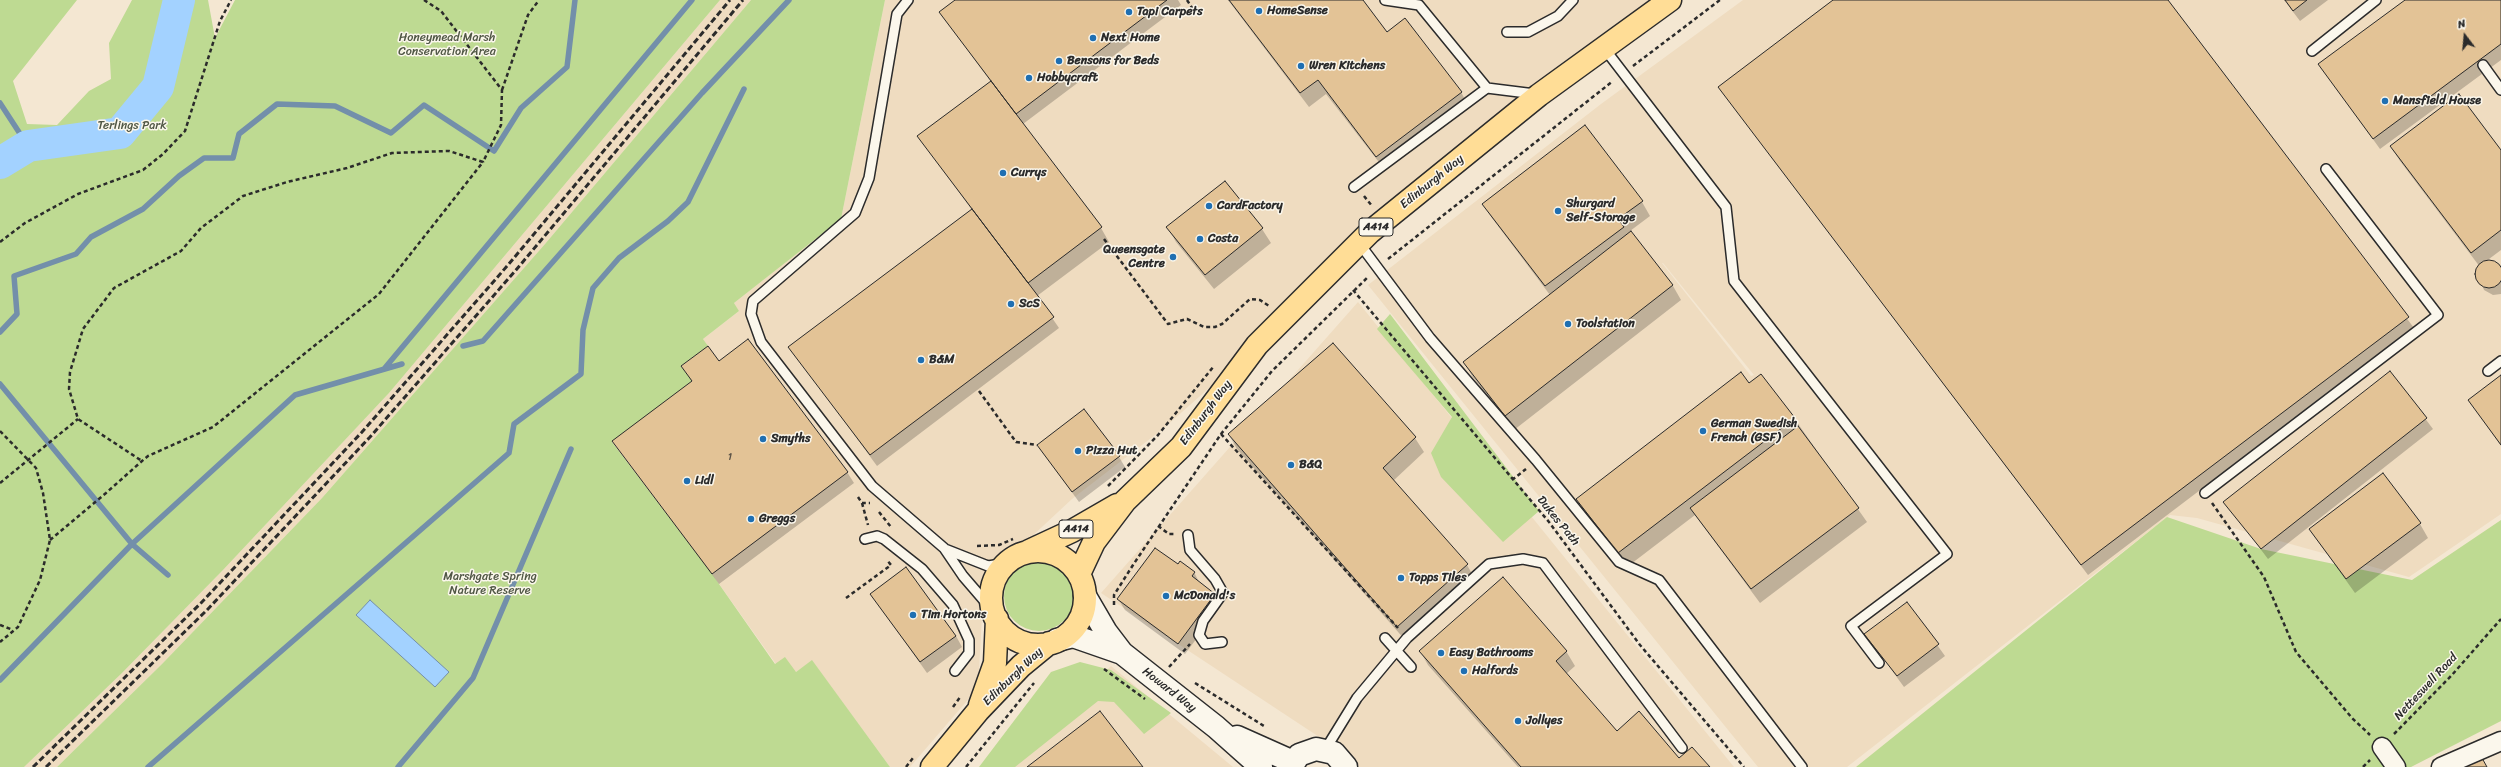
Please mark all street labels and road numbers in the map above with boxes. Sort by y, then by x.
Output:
street label: Edinburgh Way [1397,152,1467,212]
road number: A414 [1359,218,1393,236]
street label: Edinburgh Way [1177,378,1235,448]
street label: Dukes Path [1534,493,1582,549]
road number: A414 [1059,520,1093,538]
street label: Edinburgh Way [980,645,1046,709]
street label: Netteswell Road [2391,651,2461,723]
street label: Howard Way [1139,664,1199,716]

